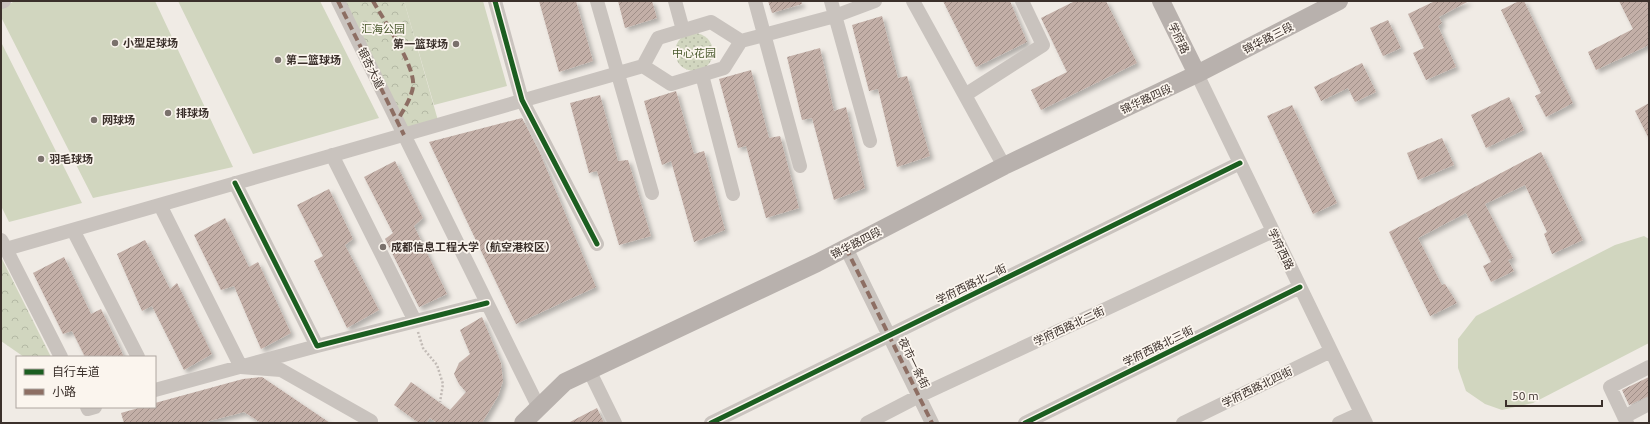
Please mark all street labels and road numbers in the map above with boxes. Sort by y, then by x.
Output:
street label: 锦华路三段 [1241,20,1295,56]
street label: 学府路 [1166,21,1192,55]
street label: 银杏大道 [356,46,386,90]
street label: 锦华路四段 [1119,82,1173,116]
street label: 锦华路四段 [829,225,883,261]
street label: 学府西路 [1266,227,1296,271]
street label: 学府西路北一街 [934,262,1008,306]
street label: 学府西路北二街 [1032,304,1106,348]
street label: 学府西路北三街 [1121,324,1195,368]
street label: 夜市一条街 [897,336,931,390]
street label: 学府西路北四街 [1220,365,1294,409]

